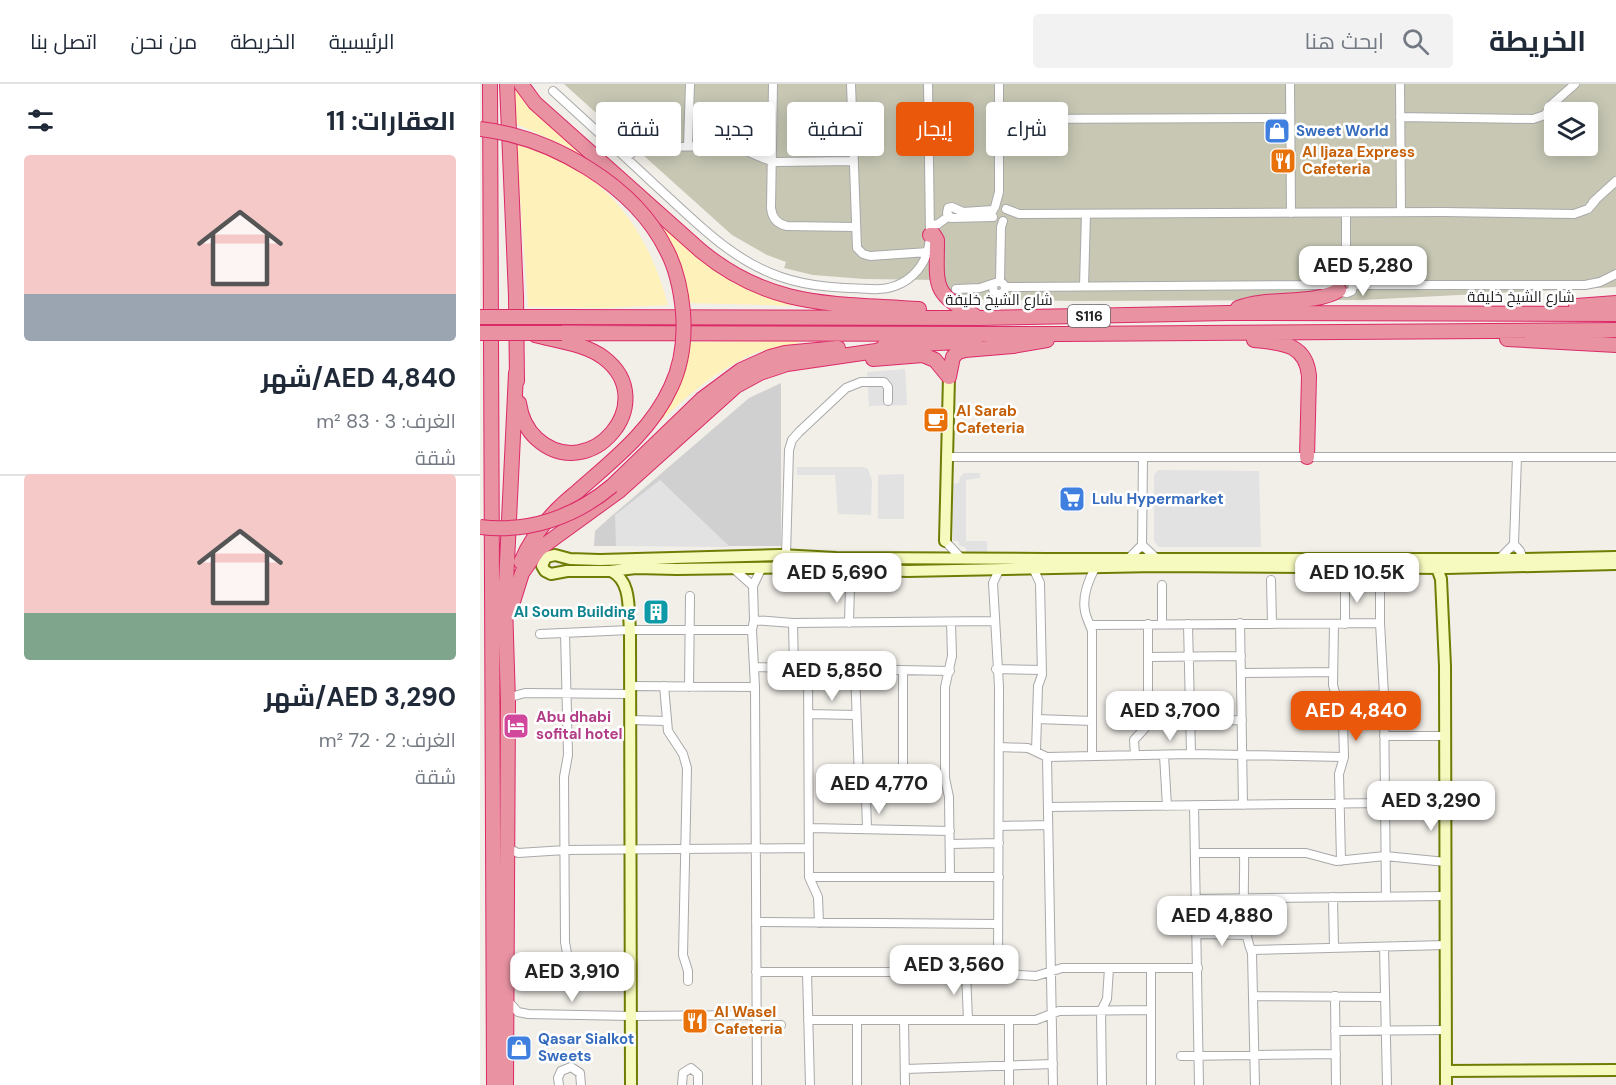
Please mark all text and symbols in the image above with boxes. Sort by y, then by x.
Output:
search box [1033,14,1453,68]
text: الخريطة [1489,23,1586,60]
icon: search [1399,25,1432,58]
text: ابحث هنا [1305,27,1384,56]
text: اتصل بنا [30,28,97,56]
text: من نحن [130,28,197,56]
text: الخريطة [230,28,296,56]
text: الرئيسية [329,28,395,56]
chip: شقة [596,102,681,156]
chip: جديد [693,102,775,156]
chip: تصفية [787,102,884,156]
chip: إيجار [896,102,974,156]
chip: شراء [986,102,1068,156]
map controls [1544,102,1598,156]
button: layers [1544,102,1598,156]
icon: filters [24,104,57,137]
text: العقارات: 11 [326,104,456,138]
shop icon: Sweet World [1262,116,1292,146]
place label: Sweet World [1296,121,1389,141]
place label: Al Ijaza Express Cafeteria [1302,142,1415,179]
restaurant icon: Al Ijaza Express Cafeteria [1268,146,1298,176]
icon: home [186,194,294,302]
pin: AED 5,280 [1294,246,1432,297]
text: AED 5,280 [1313,252,1413,278]
street label: شارع الشيخ خليفة [1467,287,1575,308]
street label: شارع الشيخ خليفة [945,290,1053,311]
road number: S116 [1068,305,1110,327]
text: AED 4,840/شهر [261,361,456,395]
place label: Al Sarab Cafeteria [956,401,1024,438]
cafe icon: Al Sarab Cafeteria [921,405,951,435]
text: الغرف: 3 · 83 m² [316,408,456,434]
text: شقة [415,445,456,471]
supermarket icon: Lulu Hypermarket [1057,484,1087,514]
place label: Lulu Hypermarket [1092,489,1224,509]
icon: home [186,513,294,621]
pin: AED 5,690 [768,553,906,604]
pin: AED 10.5K [1288,553,1426,604]
text: AED 5,690 [786,559,888,585]
text: AED 10.5K [1309,559,1405,585]
building icon: Al Soum Building [641,597,671,627]
place label: Al Soum Building [514,602,636,622]
pin: AED 5,850 [763,651,901,702]
text: AED 5,850 [781,657,883,683]
text: AED 3,290/شهر [264,680,456,714]
pin: AED 3,700 [1101,691,1239,742]
pin: AED 4,840 [1287,691,1425,742]
text: AED 3,700 [1120,697,1220,723]
text: AED 4,840 [1305,697,1407,723]
place label: Abu dhabi sofital hotel [536,707,623,744]
hotel icon: Abu dhabi sofital hotel [501,711,531,741]
text: الغرف: 2 · 72 m² [319,727,456,753]
text: شقة [415,764,456,790]
pin: AED 4,770 [810,764,948,815]
text: AED 4,770 [830,770,928,796]
pin: AED 3,290 [1362,781,1500,832]
text: AED 3,290 [1381,787,1481,813]
pin: AED 4,880 [1153,896,1291,947]
text: AED 4,880 [1171,902,1273,928]
pin: AED 3,560 [885,945,1023,996]
text: AED 3,560 [904,951,1004,977]
pin: AED 3,910 [503,952,641,1003]
text: AED 3,910 [524,958,620,984]
place label: Al Wasel Cafeteria [714,1002,782,1039]
restaurant icon: Al Wasel Cafeteria [680,1006,710,1036]
place label: Qasar Sialkot Sweets [538,1029,634,1066]
shop icon: Qasar Sialkot Sweets [504,1033,534,1063]

